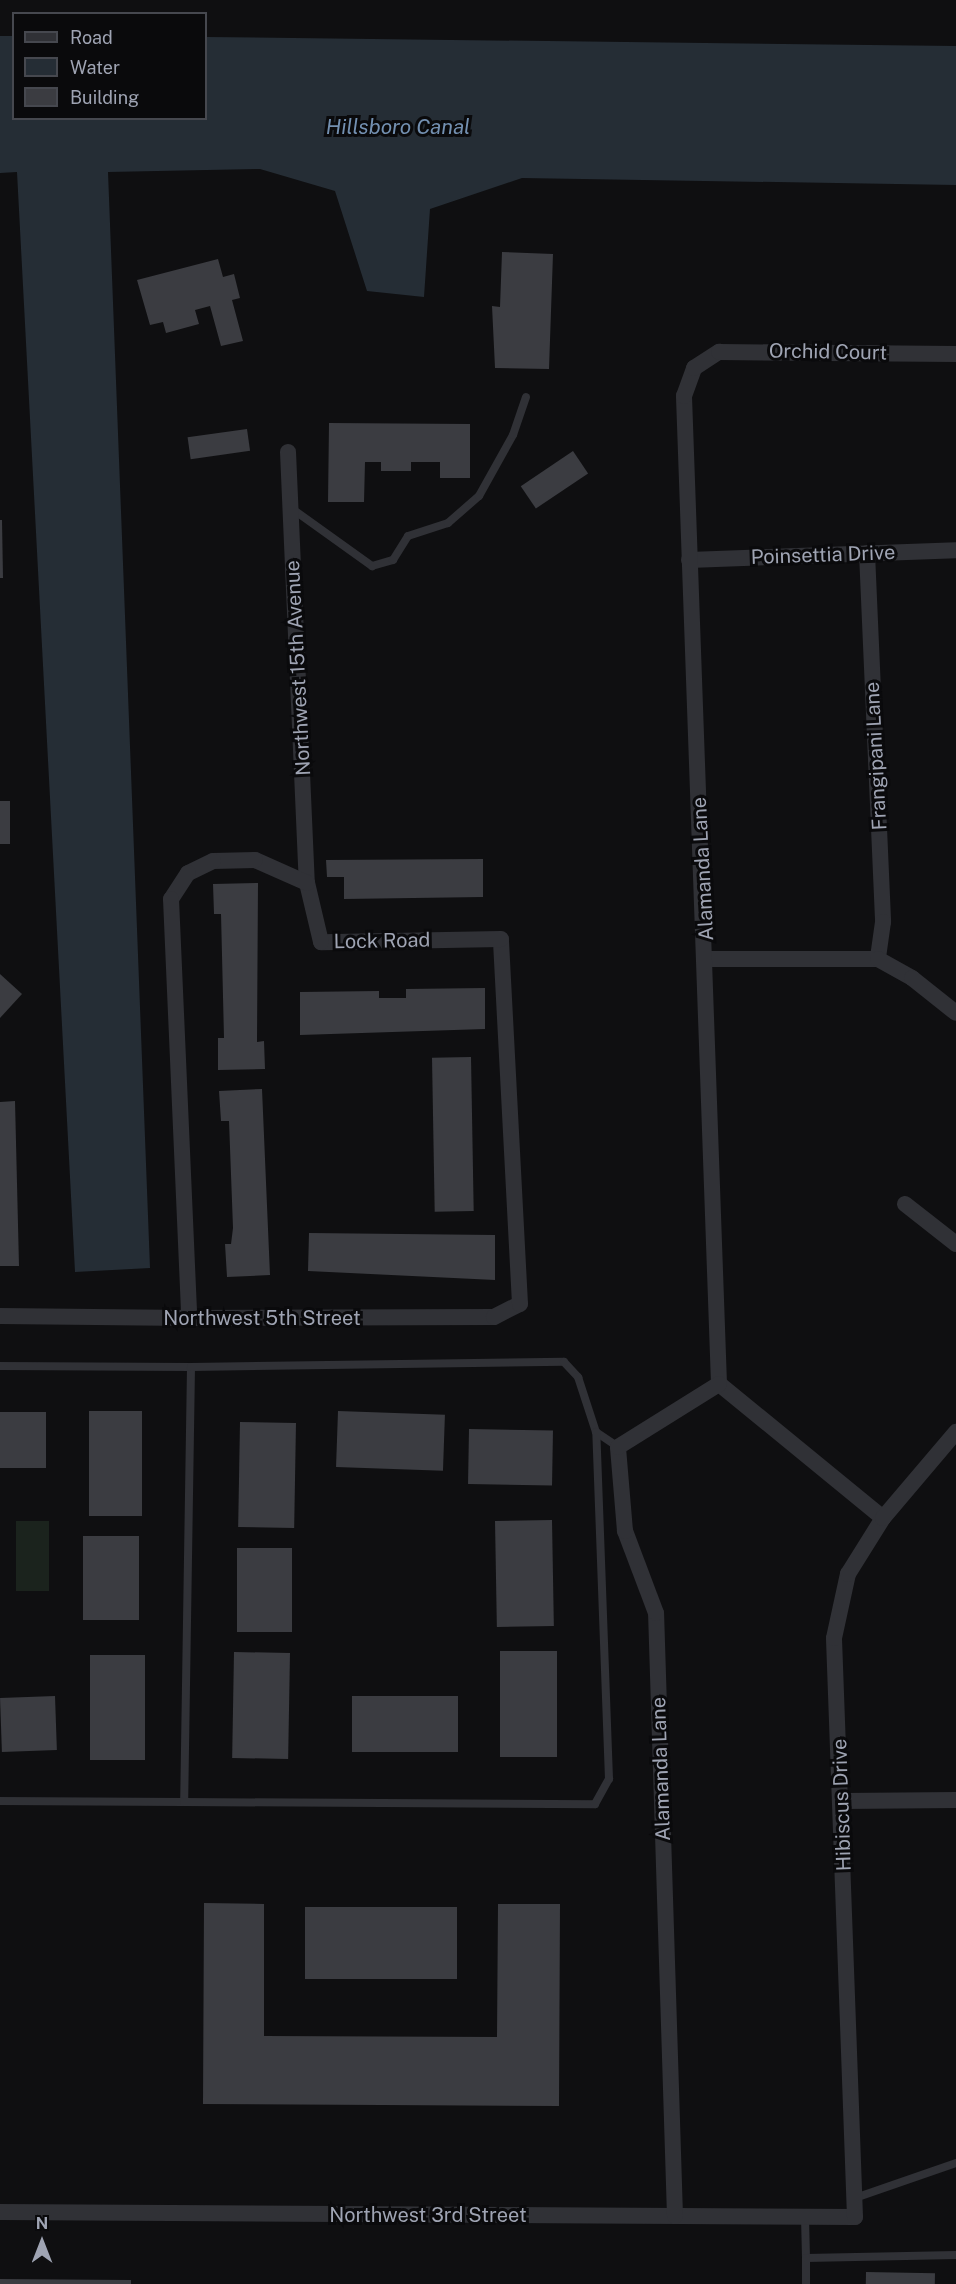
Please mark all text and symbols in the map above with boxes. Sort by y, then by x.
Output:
legend [12,12,207,120]
text: Road [70,27,113,48]
text: Water [70,57,120,78]
text: Building [70,87,139,108]
water label: Hillsboro Canal [326,114,470,140]
street label: Orchid Court [769,339,887,365]
street label: Poinsettia Drive [750,540,896,570]
street label: Northwest 15th Avenue [280,560,316,776]
street label: Frangipani Lane [860,681,892,831]
street label: Alamanda Lane [687,796,719,942]
street label: Lock Road [333,928,431,954]
street label: Northwest 5th Street [163,1306,361,1330]
street label: Alamanda Lane [646,1697,676,1841]
street label: Hibiscus Drive [828,1738,856,1872]
street label: Northwest 3rd Street [329,2203,527,2227]
north arrow [12,2212,72,2272]
text: N [36,2214,48,2233]

